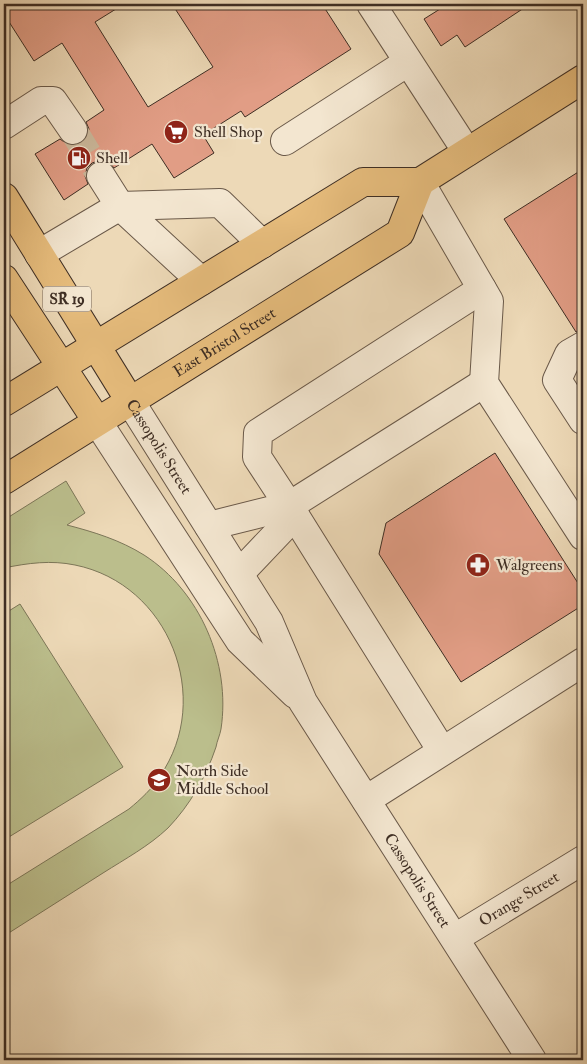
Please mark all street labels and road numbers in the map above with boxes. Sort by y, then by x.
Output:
road number: SR 19 [43,286,91,312]
street label: East Bristol Street [170,303,280,382]
street label: Cassopolis Street [121,395,196,498]
street label: Cassopolis Street [380,830,455,932]
street label: Orange Street [475,867,563,931]

